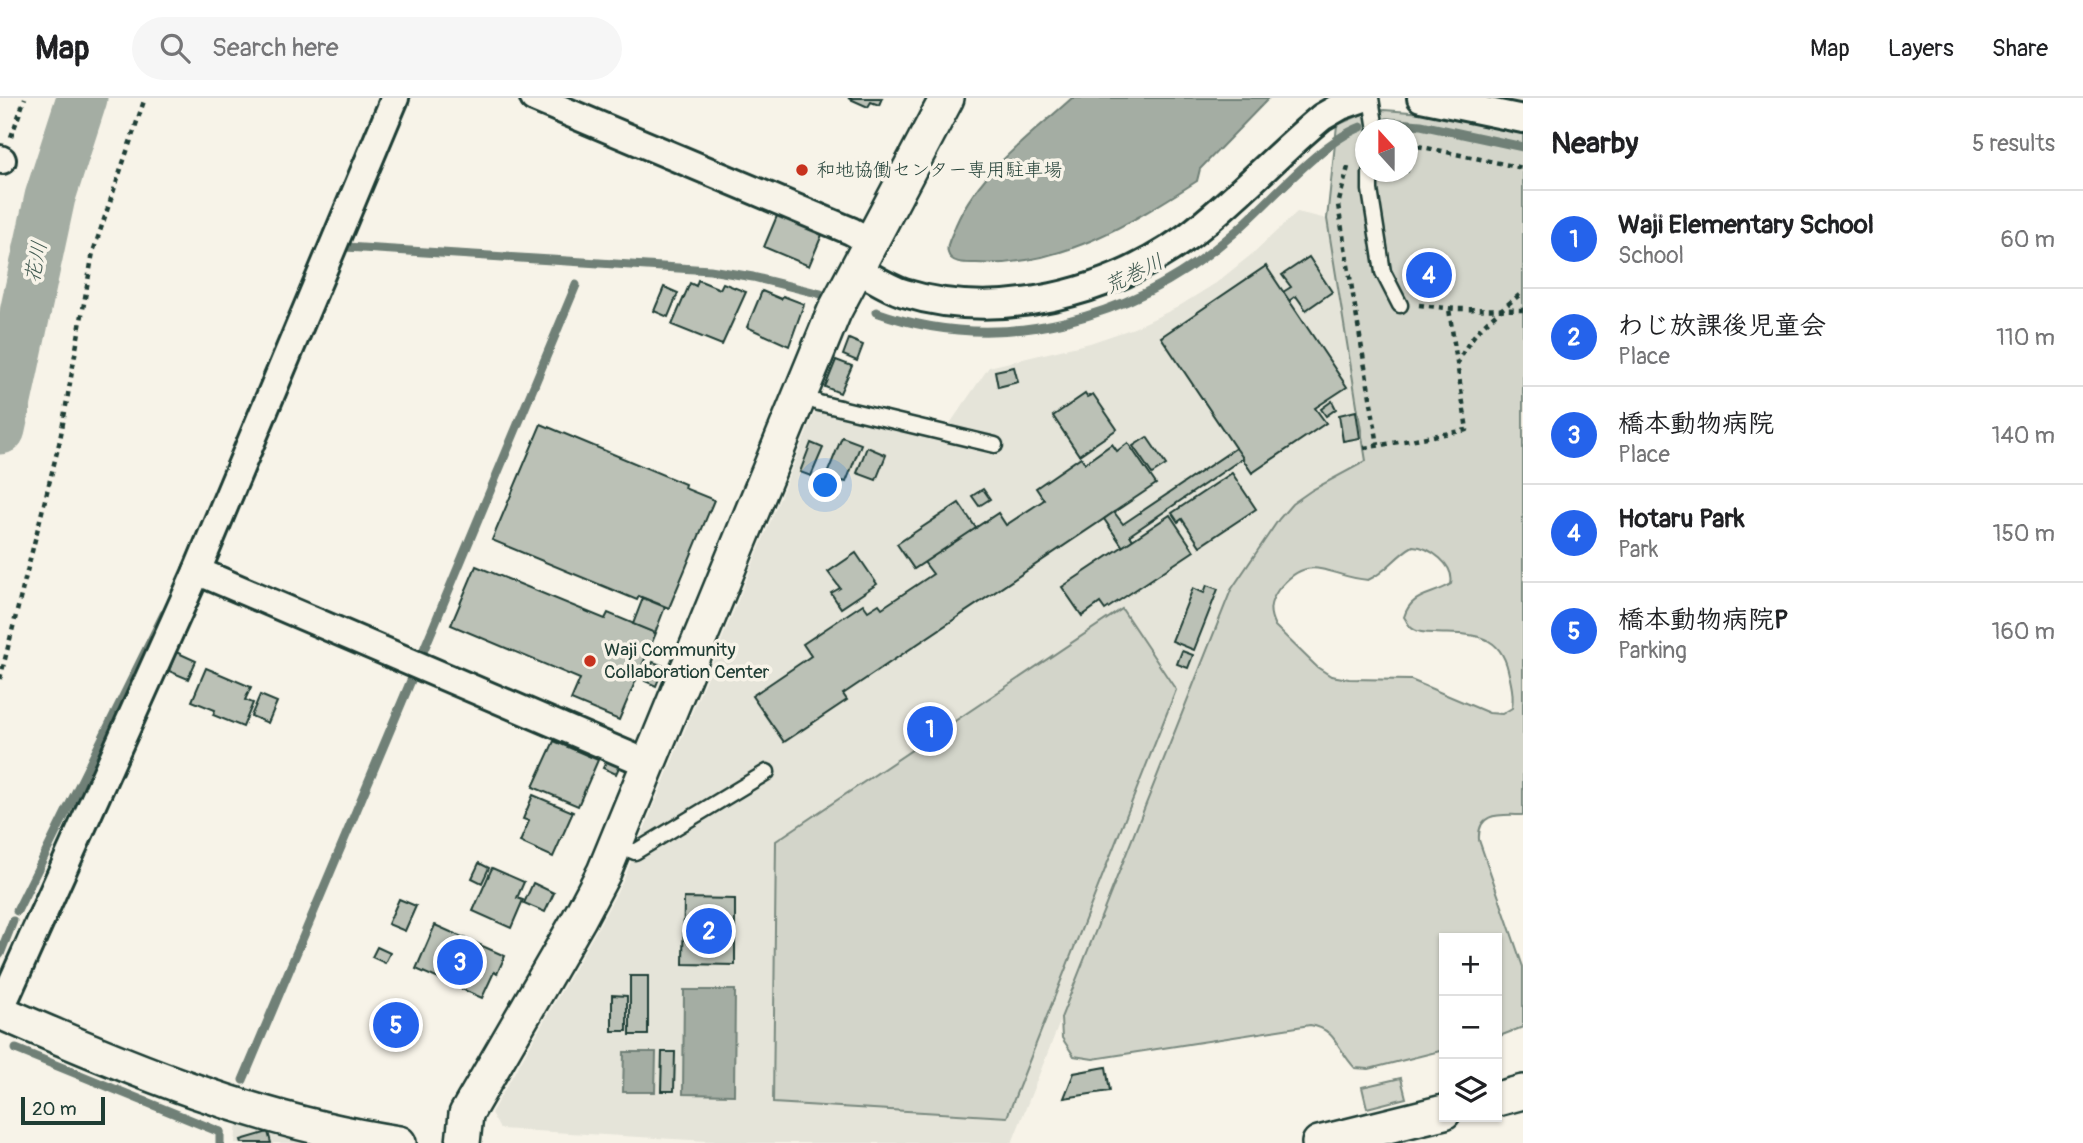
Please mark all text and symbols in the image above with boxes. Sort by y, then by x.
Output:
search box [132,17,622,80]
text: Map [35,28,90,69]
icon: search [156,29,194,67]
text: Search here [212,32,339,64]
text: Map [1810,34,1850,63]
text: Layers [1888,34,1954,63]
text: Share [1992,34,2048,63]
north arrow [1355,119,1418,182]
text: Nearby [1551,125,1638,162]
text: 5 results [1972,129,2055,158]
place label: 和地協働センター専用駐車場 [816,158,1062,182]
marker: 和地協働センター専用駐車場 [794,162,810,178]
text: Waji Elementary School [1618,209,1874,241]
text: 1 [1570,225,1579,254]
text: 60 m [2000,225,2055,254]
water label: 花川 [18,239,54,285]
text: School [1618,241,1684,270]
water label: 荒巻川 [1100,248,1168,300]
pin: 4 [1406,249,1452,301]
text: わじ放課後児童会 [1618,310,1826,342]
text: 2 [1568,323,1580,352]
text: 110 m [1996,323,2055,352]
text: Place [1618,342,1670,371]
text: 橋本動物病院 [1618,408,1774,440]
text: 3 [1568,421,1580,450]
text: 140 m [1992,421,2055,450]
text: Place [1618,440,1670,469]
your location [808,468,842,502]
text: Hotaru Park [1618,503,1745,535]
text: 4 [1567,519,1581,548]
text: 150 m [1992,519,2055,548]
text: Park [1618,535,1658,564]
text: 橋本動物病院P [1618,604,1788,636]
text: 5 [1568,617,1580,646]
text: 160 m [1991,617,2055,646]
text: Parking [1618,636,1687,665]
place label: Waji Community Collaboration Center [604,638,770,684]
marker: Waji Community Collaboration Center [582,653,598,669]
pin: 1 [907,703,953,755]
pin: 2 [686,905,732,957]
map controls [1439,933,1502,1122]
button: + [1439,933,1502,996]
pin: 3 [437,936,483,988]
button: − [1439,996,1502,1059]
pin: 5 [373,999,419,1051]
button: layers [1439,1059,1502,1122]
scale bar [21,1094,105,1126]
text: 20 m [32,1097,77,1121]

